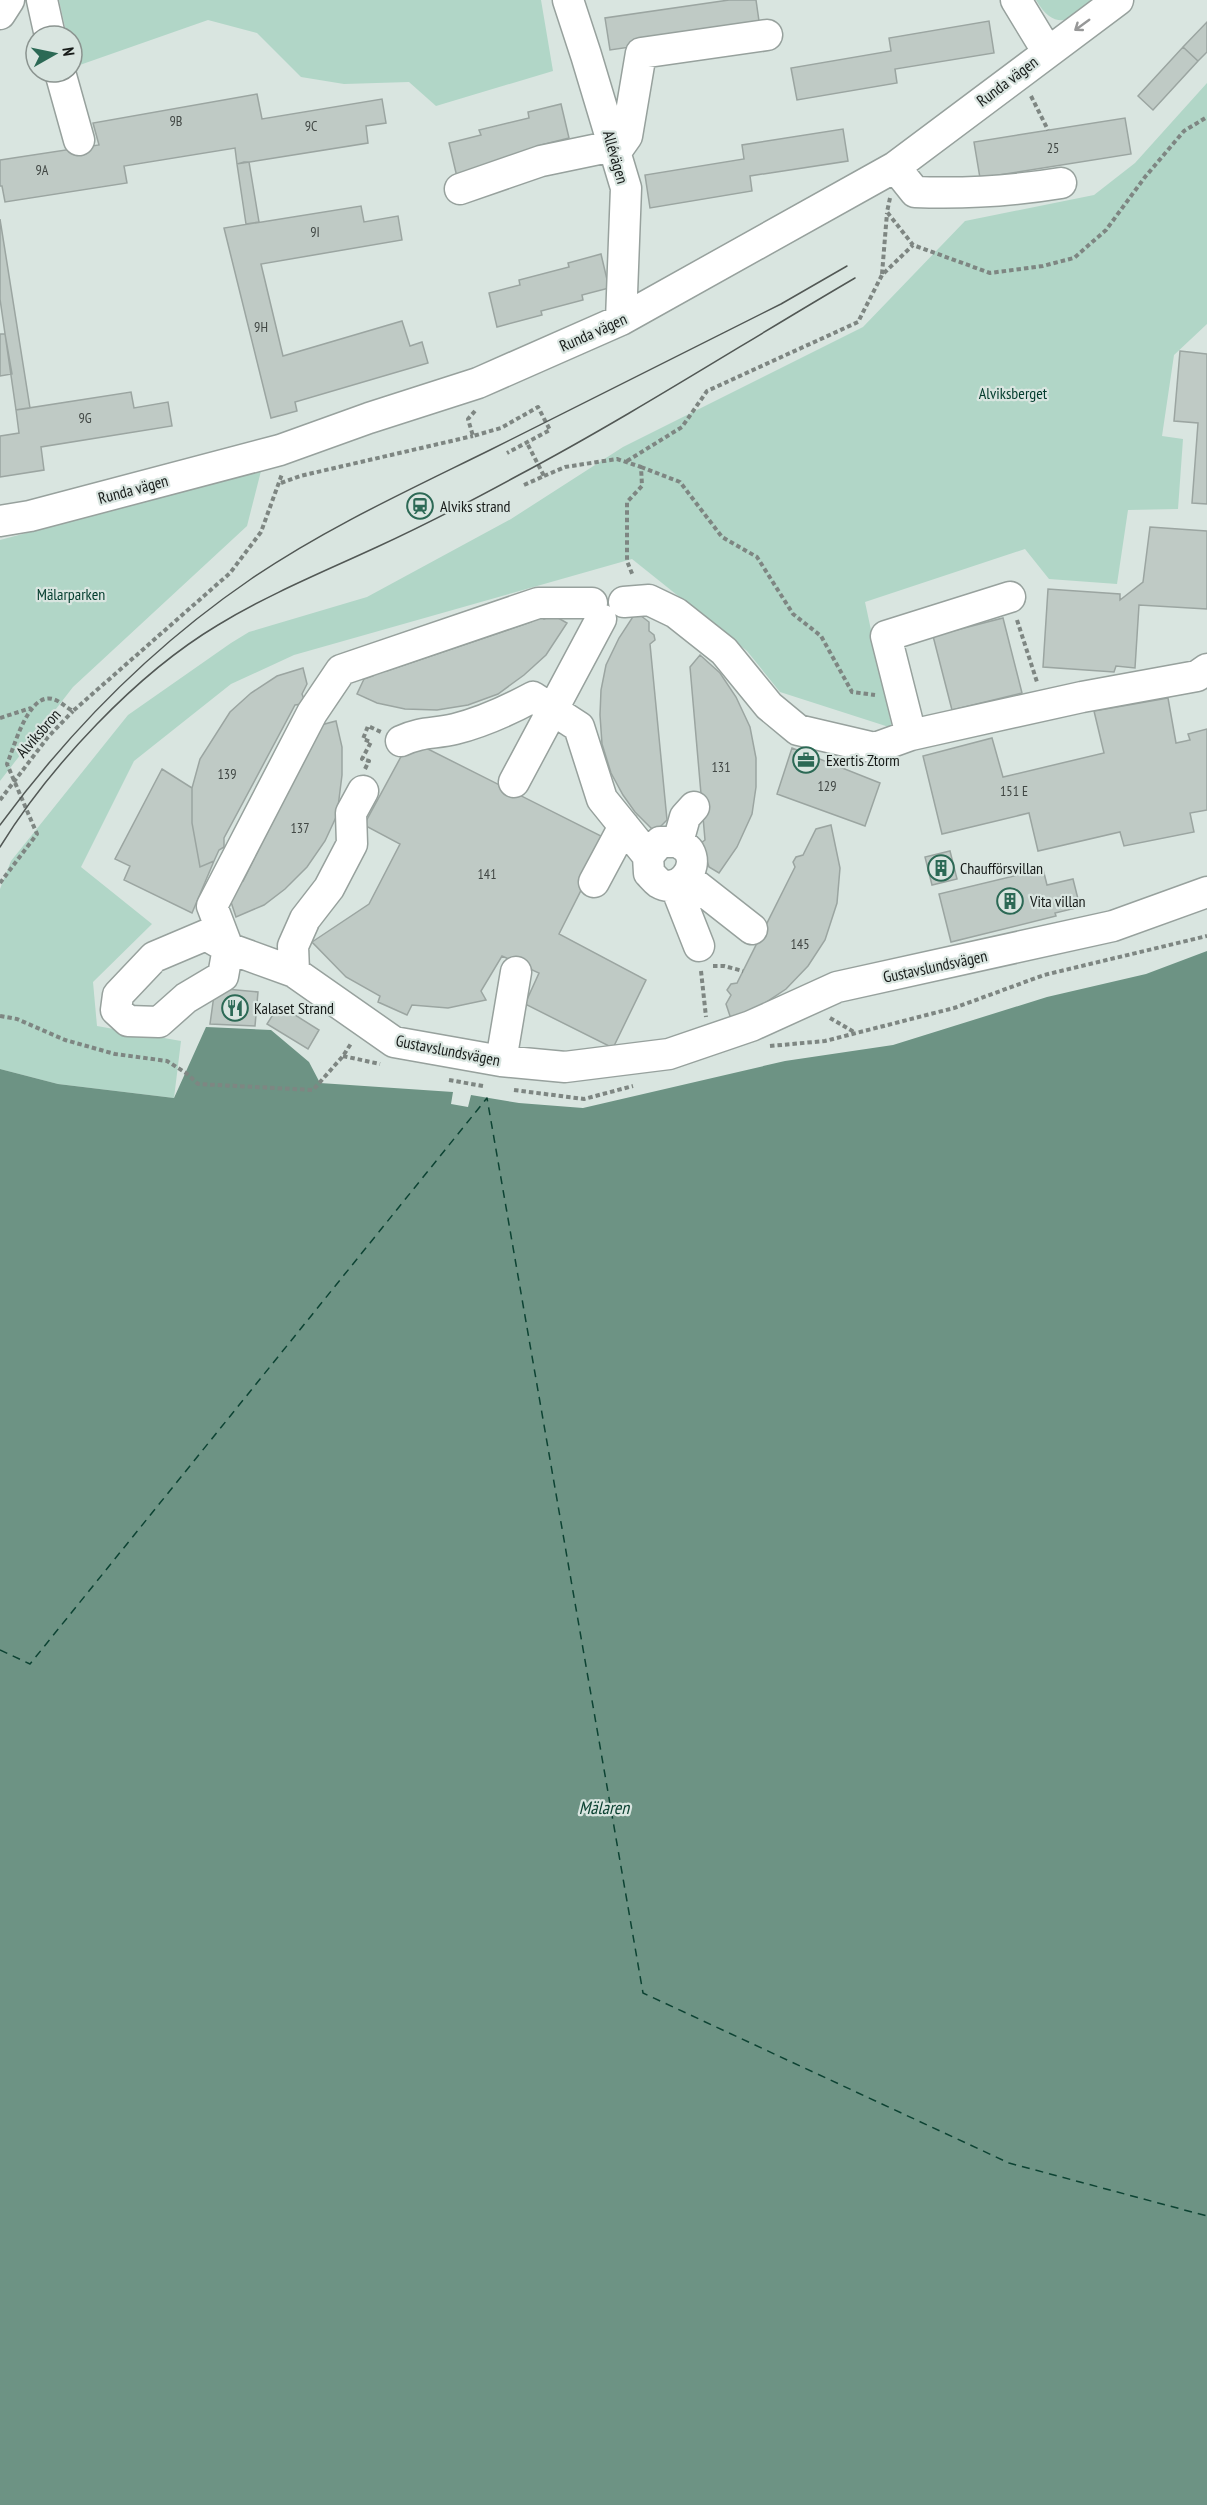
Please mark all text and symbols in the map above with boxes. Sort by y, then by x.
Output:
one-way arrow [1075,19,1091,32]
north arrow [24,24,84,84]
text: N [58,46,79,57]
street label: Runda vägen [972,52,1042,110]
house number: 9B [170,112,182,130]
house number: 9C [305,117,318,135]
street label: Allévägen [599,128,633,186]
house number: 25 [1047,139,1059,157]
house number: 9A [36,161,49,179]
house number: 9I [310,223,320,241]
street label: Runda vägen [556,308,630,356]
house number: 9H [254,318,268,336]
park label: Alviksberget [979,383,1048,403]
house number: 9G [78,409,92,427]
street label: Runda vägen [96,470,170,508]
station icon: Alviks strand [405,491,435,521]
place label: Alviks strand [440,496,511,516]
park label: Mälarparken [37,584,105,604]
street label: Alviksbron [11,705,65,761]
office icon: Exertis Ztorm [791,745,821,775]
place label: Exertis Ztorm [826,750,900,770]
house number: 131 [712,758,730,776]
house number: 139 [218,765,236,783]
house number: 129 [818,777,836,795]
house number: 151 E [1000,782,1028,800]
house number: 137 [291,819,309,837]
building icon: Chaufförsvillan [926,853,956,883]
place label: Chaufförsvillan [960,858,1043,878]
house number: 141 [478,865,496,883]
building icon: Vita villan [995,886,1025,916]
place label: Vita villan [1029,891,1086,911]
house number: 145 [791,935,809,953]
street label: Gustavslundsvägen [881,945,989,987]
restaurant icon: Kalaset Strand [220,993,250,1023]
place label: Kalaset Strand [254,998,334,1018]
street label: Gustavslundsvägen [394,1030,502,1070]
water label: Mälaren [579,1796,630,1819]

